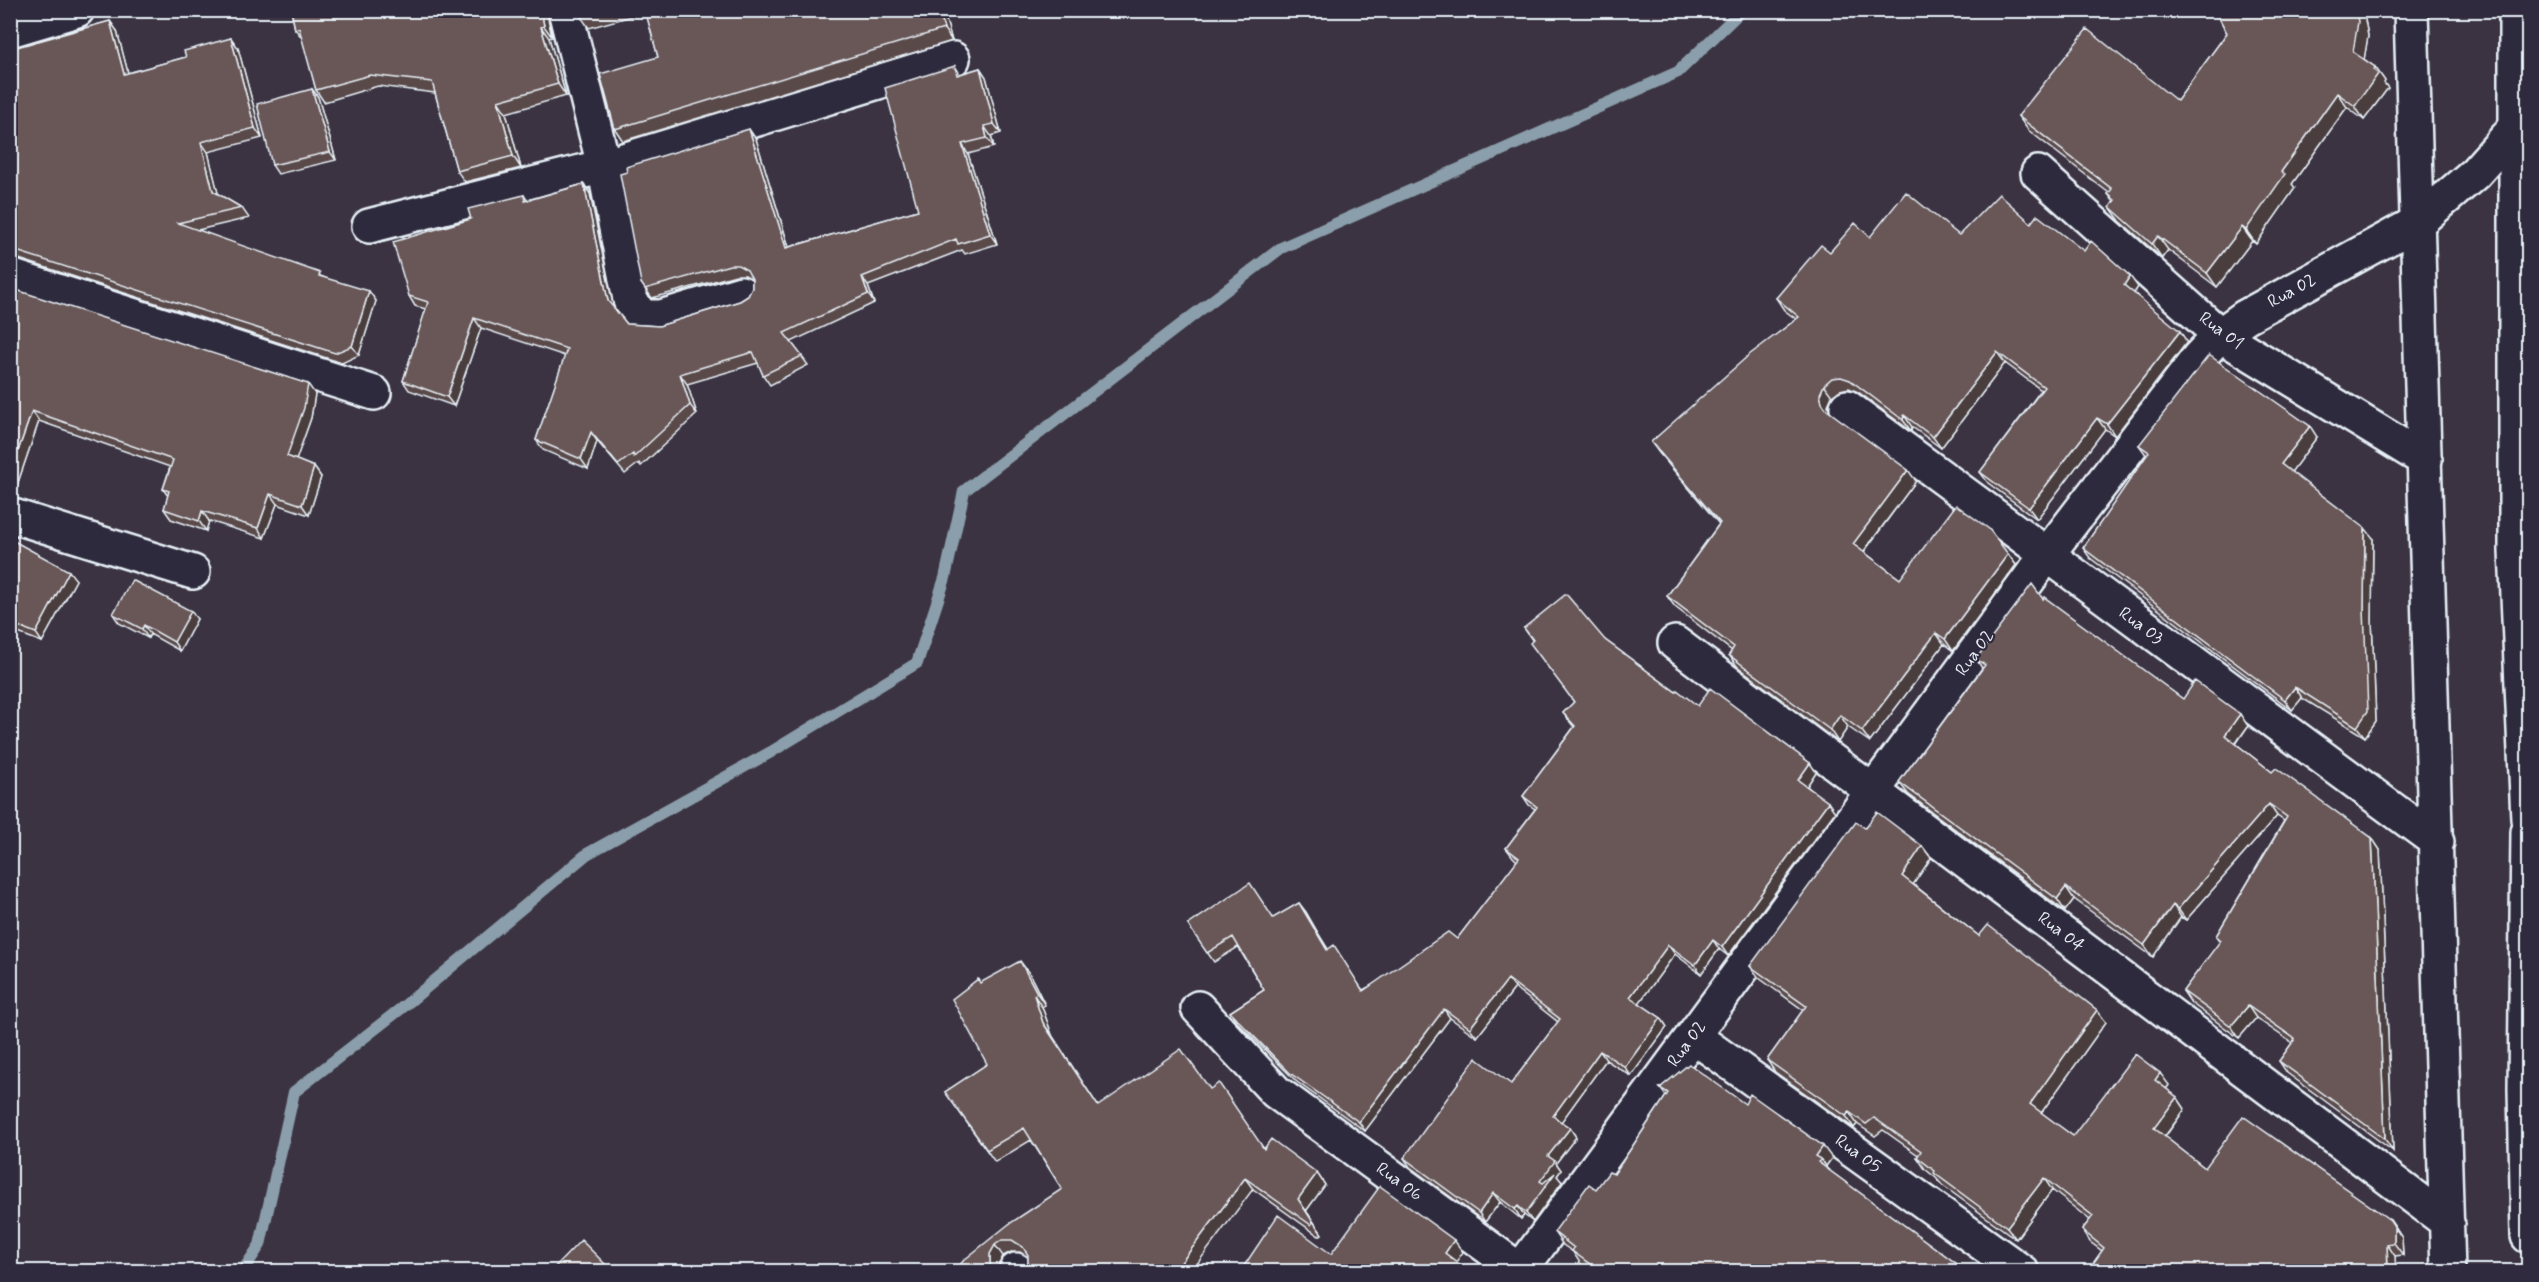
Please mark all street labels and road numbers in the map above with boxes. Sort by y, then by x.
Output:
street label: Rua 02 [2264,268,2320,314]
street label: Rua 01 [2194,306,2248,356]
street label: Rua 03 [2114,602,2169,651]
street label: Rua 02 [1950,625,2000,681]
street label: Rua 04 [2033,906,2090,958]
street label: Rua 02 [1662,1016,1712,1072]
street label: Rua 05 [1830,1129,1886,1179]
street label: Rua 06 [1371,1157,1427,1207]

